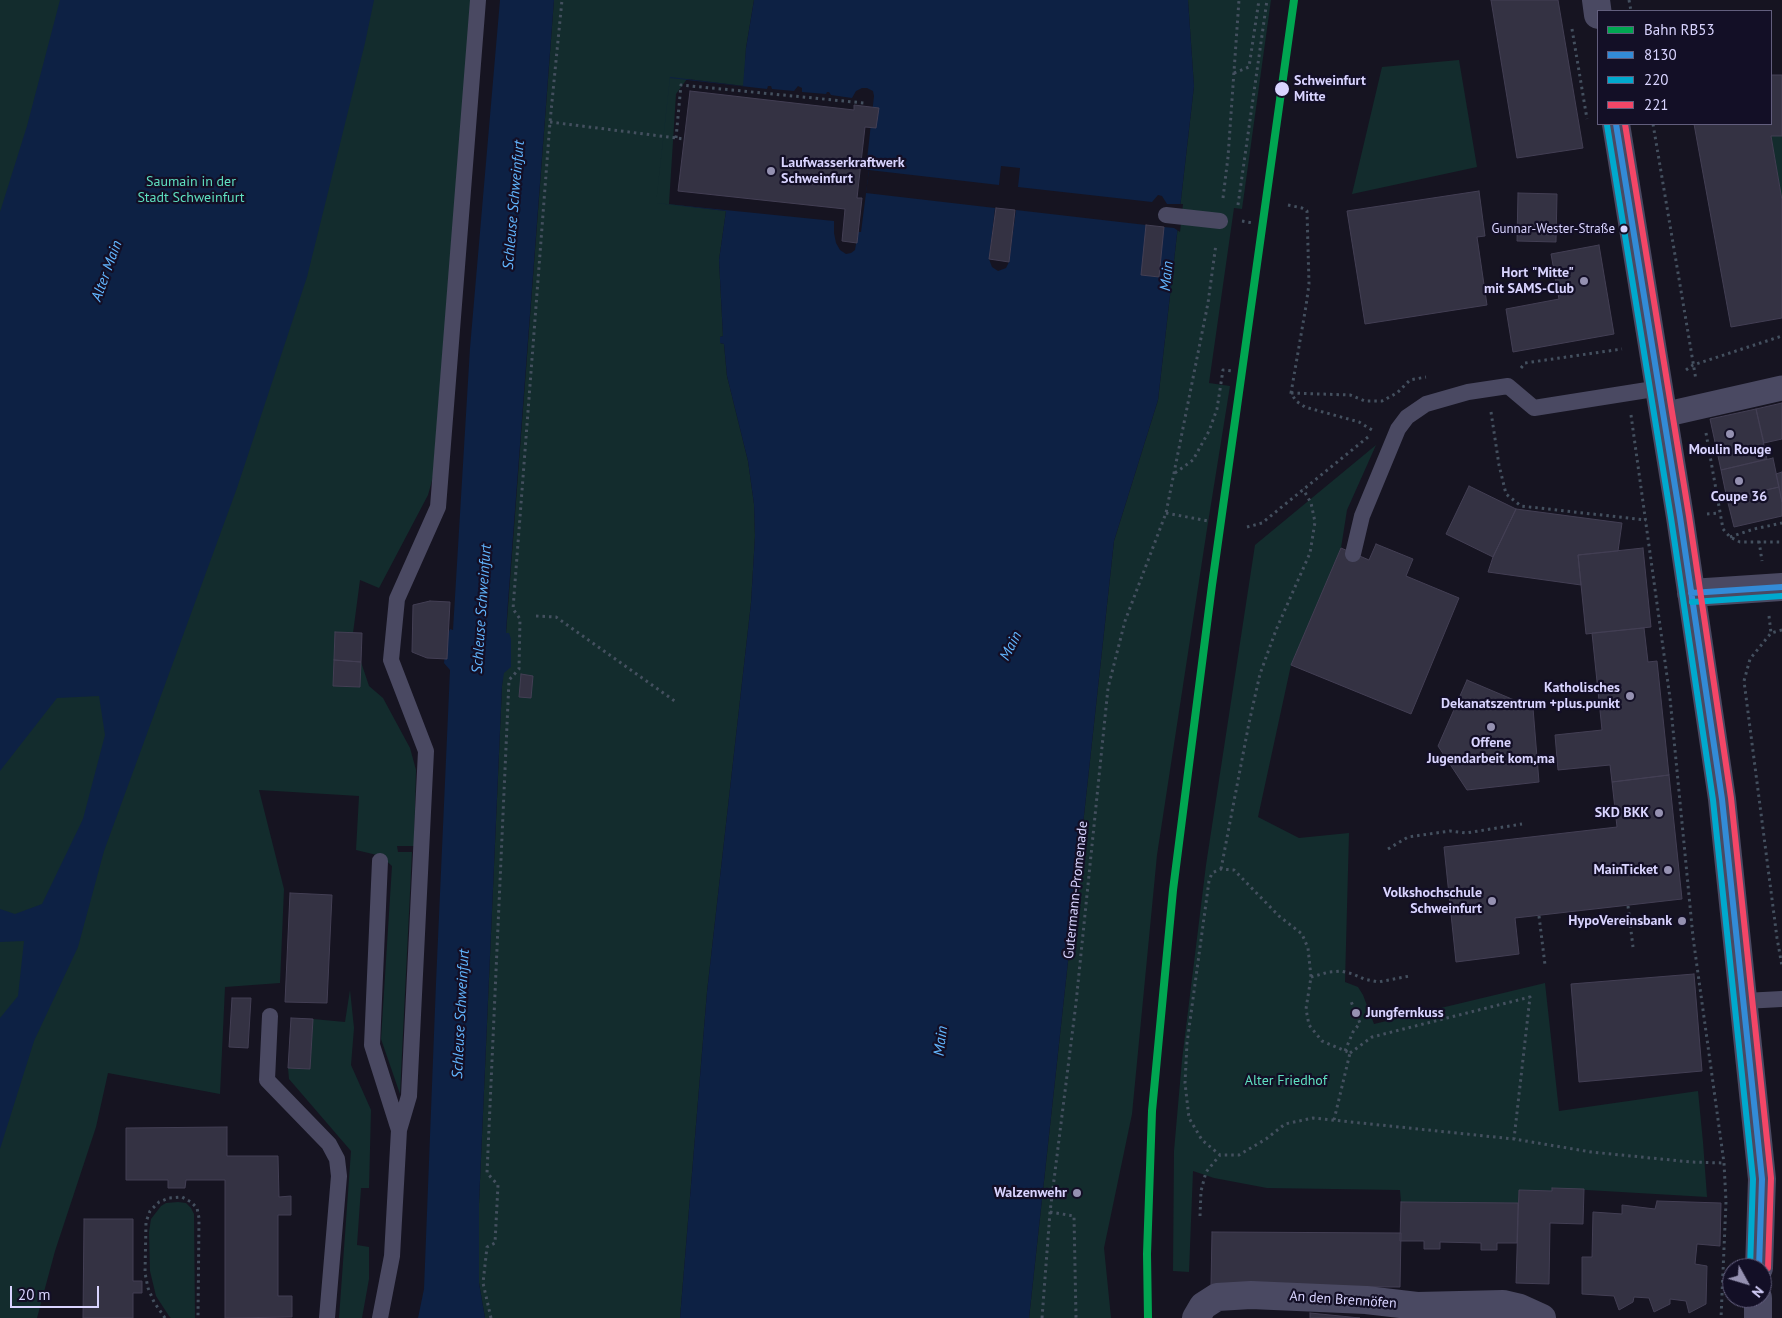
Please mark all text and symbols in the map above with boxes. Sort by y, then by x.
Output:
legend [1597,10,1772,125]
text: Bahn RB53 [1644,20,1715,39]
text: 8130 [1644,45,1677,64]
text: 220 [1644,70,1669,89]
place label: Schweinfurt Mitte [1294,73,1366,105]
marker: Schweinfurt Mitte [1273,80,1291,98]
text: 221 [1644,95,1669,114]
water label: Schleuse Schweinfurt [499,140,529,270]
place label: Laufwasserkraftwerk Schweinfurt [781,155,905,188]
marker: Laufwasserkraftwerk Schweinfurt [765,165,777,177]
park label: Saumain in der Stadt Schweinfurt [137,174,245,206]
place label: Gunnar-Wester-Straße [1492,221,1615,237]
marker: Gunnar-Wester-Straße [1619,224,1629,234]
water label: Alter Main [88,238,126,304]
water label: Main [1156,260,1178,292]
place label: Hort "Mitte" mit SAMS-Club [1484,265,1574,298]
marker: Hort "Mitte" mit SAMS-Club [1578,275,1590,287]
marker: Moulin Rouge [1724,428,1736,440]
place label: Moulin Rouge [1689,442,1771,458]
marker: Coupe 36 [1733,475,1745,487]
place label: Coupe 36 [1711,489,1767,505]
water label: Schleuse Schweinfurt [469,544,495,674]
water label: Main [996,628,1026,664]
place label: Katholisches Dekanatszentrum +plus.punkt [1441,680,1620,712]
marker: Katholisches Dekanatszentrum +plus.punkt [1624,690,1636,702]
marker: Offene Jugendarbeit kom,ma [1485,721,1497,733]
place label: Offene Jugendarbeit kom,ma [1427,735,1555,768]
place label: SKD BKK [1595,805,1649,821]
marker: SKD BKK [1653,807,1665,819]
street label: Gutermann-Promenade [1060,820,1092,960]
place label: MainTicket [1594,862,1658,878]
marker: MainTicket [1662,864,1674,876]
place label: Volkshochschule Schweinfurt [1383,885,1482,918]
marker: Volkshochschule Schweinfurt [1486,895,1498,907]
place label: HypoVereinsbank [1568,913,1672,929]
marker: HypoVereinsbank [1676,915,1688,927]
water label: Schleuse Schweinfurt [449,949,473,1079]
place label: Jungfernkuss [1366,1005,1444,1021]
marker: Jungfernkuss [1350,1007,1362,1019]
water label: Main [930,1025,952,1057]
park label: Alter Friedhof [1245,1073,1327,1089]
place label: Walzenwehr [994,1185,1067,1201]
marker: Walzenwehr [1071,1187,1083,1199]
north arrow [1722,1258,1772,1308]
scale bar [12,1276,101,1308]
text: N [1748,1283,1768,1301]
text: 20 m [18,1285,51,1304]
street label: An den Brennöfen [1289,1288,1397,1312]

